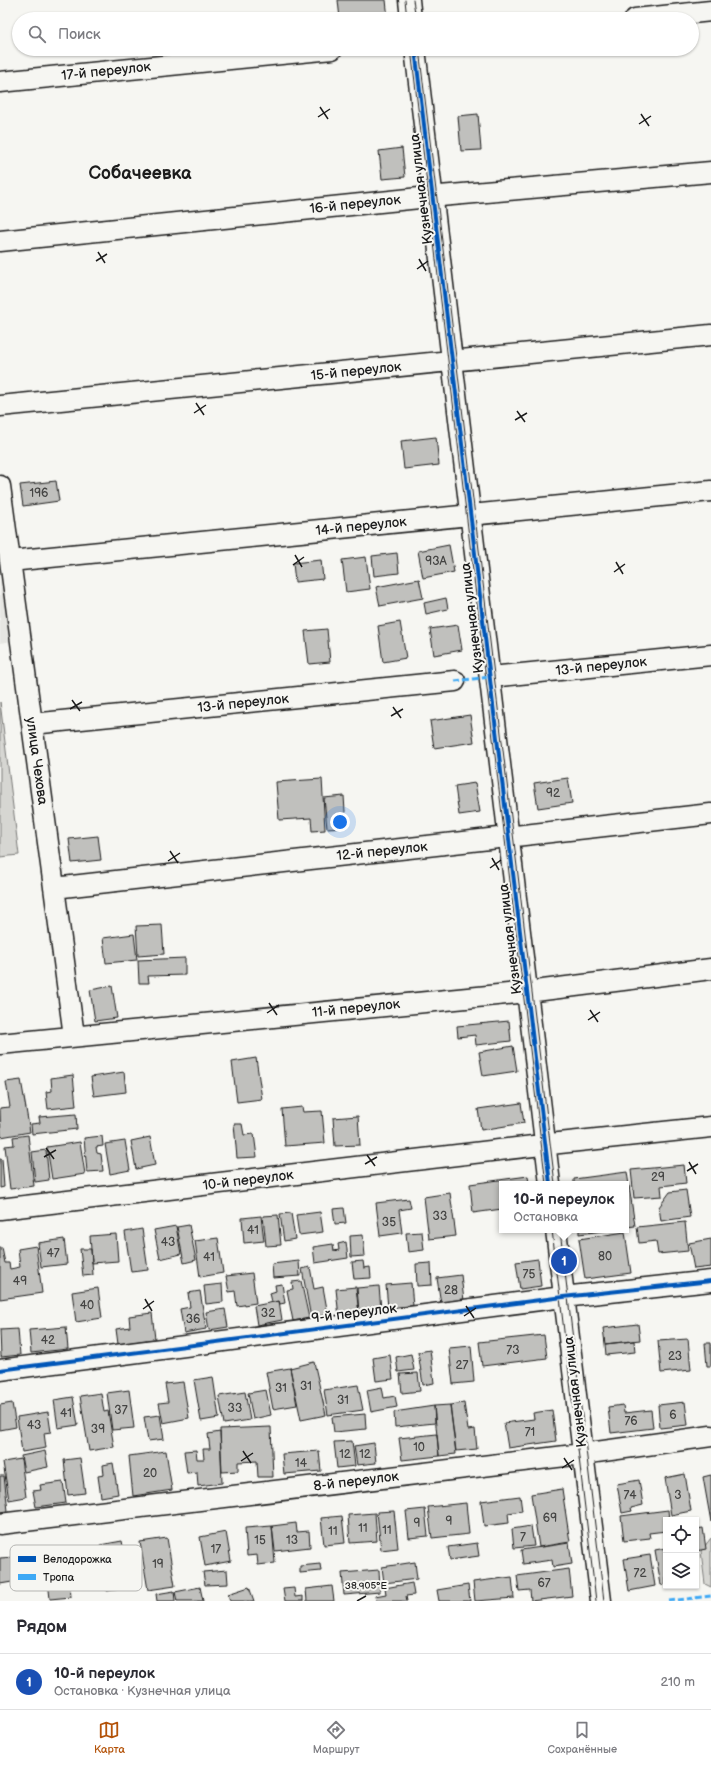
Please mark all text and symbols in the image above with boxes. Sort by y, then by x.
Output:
search box [12,12,699,56]
icon: search [26,23,48,45]
text: Поиск [58,25,101,44]
street label: 17-й переулок [60,58,152,84]
street label: Кузнечная улица [406,132,436,245]
district label: Собачеевка [88,163,192,184]
street label: 16-й переулок [309,191,402,217]
street label: 15-й переулок [310,358,403,384]
house number: 196 [30,486,48,501]
street label: 14-й переулок [315,513,408,539]
house number: 93А [425,554,448,569]
street label: Кузнечная улица [457,561,487,674]
street label: 13-й переулок [555,653,648,679]
street label: 13-й переулок [197,690,290,716]
street label: улица Чехова [22,716,52,807]
house number: 92 [546,786,560,801]
your location [330,812,350,832]
street label: 12-й переулок [336,838,429,864]
street label: Кузнечная улица [495,882,525,995]
street label: 11-й переулок [311,995,401,1021]
street label: 10-й переулок [202,1166,295,1194]
house number: 29 [651,1170,665,1185]
popup [499,1181,629,1233]
text: 10-й переулок [514,1190,614,1209]
house number: 33 [433,1209,447,1224]
text: Остановка [514,1209,578,1225]
house number: 35 [382,1215,396,1230]
house number: 41 [247,1223,259,1238]
house number: 43 [161,1235,175,1250]
house number: 47 [46,1246,60,1261]
pin: 1 [551,1246,577,1276]
house number: 80 [598,1249,612,1264]
house number: 41 [203,1250,215,1265]
house number: 75 [523,1267,536,1282]
house number: 49 [13,1274,27,1289]
house number: 28 [444,1283,458,1298]
house number: 40 [80,1298,94,1313]
street label: 9-й переулок [310,1299,398,1327]
house number: 32 [261,1306,275,1321]
house number: 36 [186,1312,200,1327]
house number: 42 [41,1333,55,1348]
street label: Кузнечная улица [560,1335,590,1448]
house number: 73 [506,1343,520,1358]
house number: 23 [668,1349,682,1364]
house number: 27 [456,1358,469,1373]
house number: 31 [300,1379,312,1394]
house number: 31 [275,1381,287,1396]
house number: 31 [337,1393,349,1408]
house number: 33 [228,1401,242,1416]
house number: 37 [114,1403,128,1418]
house number: 41 [60,1406,72,1421]
house number: 6 [669,1408,677,1423]
house number: 76 [624,1414,638,1429]
house number: 43 [27,1418,41,1433]
house number: 39 [91,1422,105,1437]
house number: 71 [525,1425,535,1440]
house number: 10 [413,1440,425,1455]
house number: 12 [339,1447,351,1462]
house number: 12 [359,1447,371,1462]
house number: 14 [295,1456,308,1471]
house number: 20 [143,1466,157,1481]
street label: 8-й переулок [312,1467,400,1495]
house number: 74 [623,1488,637,1503]
house number: 3 [674,1488,682,1503]
house number: 69 [543,1511,557,1526]
house number: 9 [446,1514,453,1529]
house number: 9 [414,1516,421,1531]
map controls [663,1517,699,1589]
button: locate [663,1517,699,1553]
house number: 11 [358,1521,368,1536]
house number: 11 [382,1523,392,1538]
house number: 11 [328,1524,338,1539]
house number: 7 [520,1530,526,1545]
house number: 15 [254,1533,266,1548]
house number: 13 [286,1533,298,1548]
house number: 17 [211,1542,221,1557]
legend [10,1545,142,1591]
text: Велодорожка [43,1553,112,1566]
button: layers [663,1553,699,1589]
house number: 19 [152,1557,164,1572]
house number: 72 [634,1566,646,1581]
text: Тропа [43,1571,75,1584]
house number: 67 [537,1576,551,1591]
text: 38.905°E [345,1580,388,1592]
text: Рядом [16,1617,67,1637]
text: 10-й переулок [54,1664,155,1683]
text: 1 [26,1674,32,1690]
text: 210 m [661,1674,695,1690]
text: Остановка · Кузнечная улица [54,1683,231,1699]
tab: Карта [94,1719,125,1756]
tab: Маршрут [313,1719,360,1756]
tab: Сохранённые [548,1719,617,1756]

